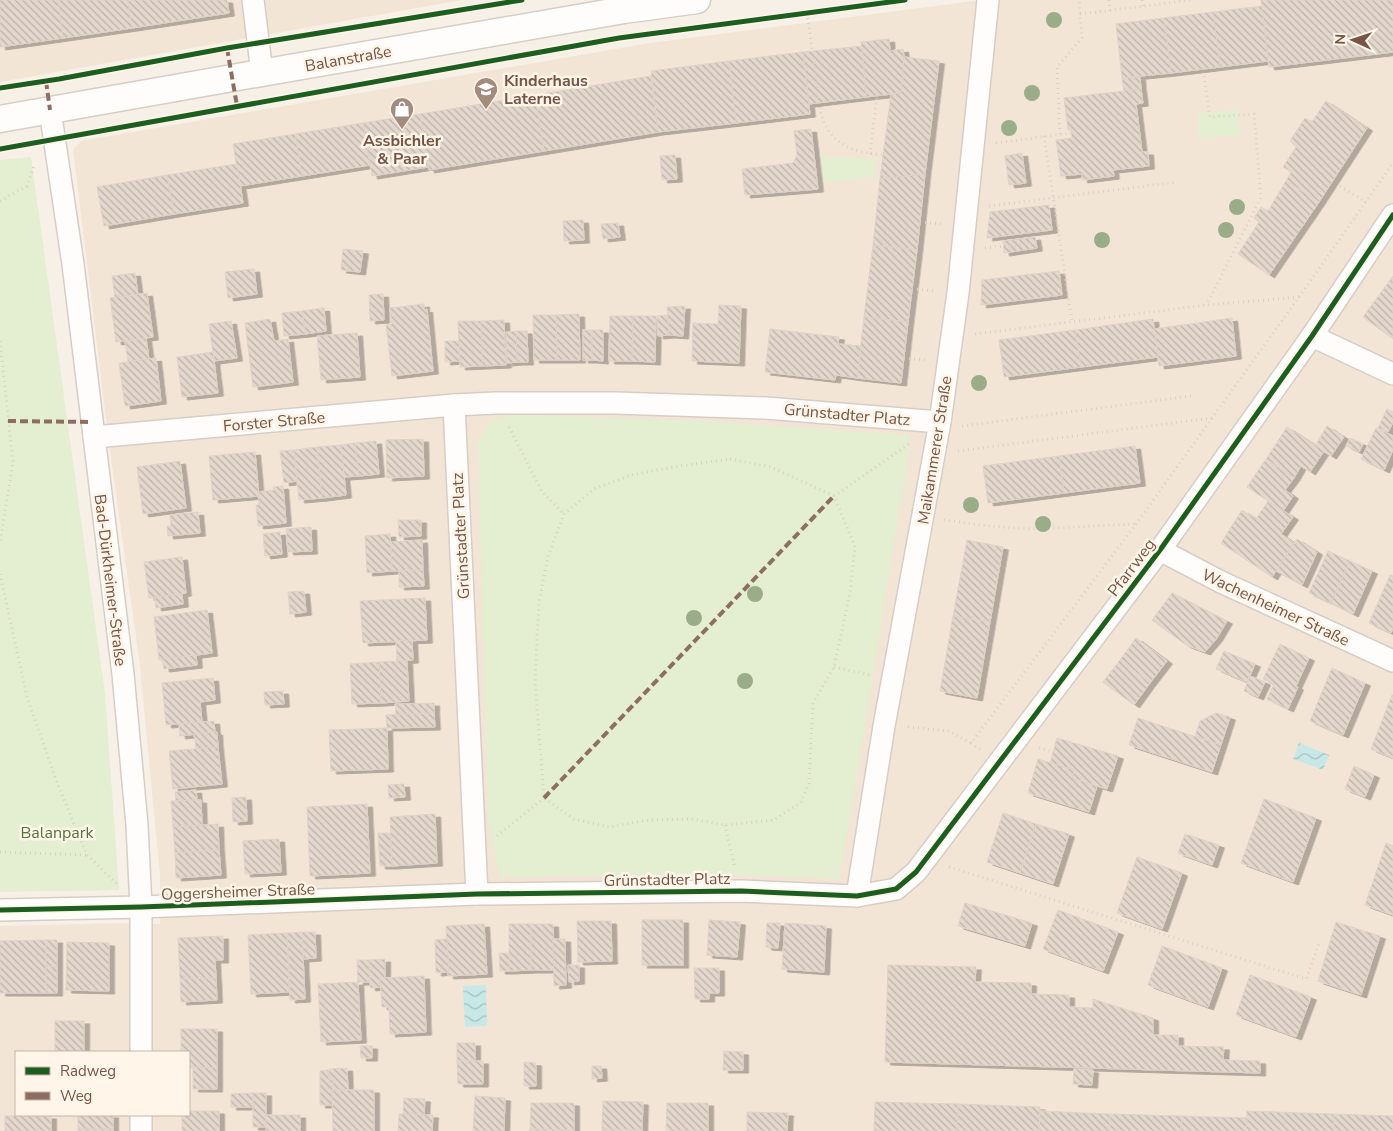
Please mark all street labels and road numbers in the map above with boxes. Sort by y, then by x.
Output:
street label: Balanstraße [303,41,393,77]
street label: Maikammerer Straße [912,374,958,526]
street label: Grünstadter Platz [783,399,911,431]
street label: Forster Straße [222,407,326,437]
street label: Grünstadter Platz [447,472,475,600]
street label: Bad-Dürkheimer-Straße [89,493,131,667]
street label: Pfarrweg [1103,534,1161,601]
street label: Wachenheimer Straße [1198,564,1353,652]
street label: Grünstadter Platz [603,868,731,892]
street label: Oggersheimer Straße [161,878,315,906]

